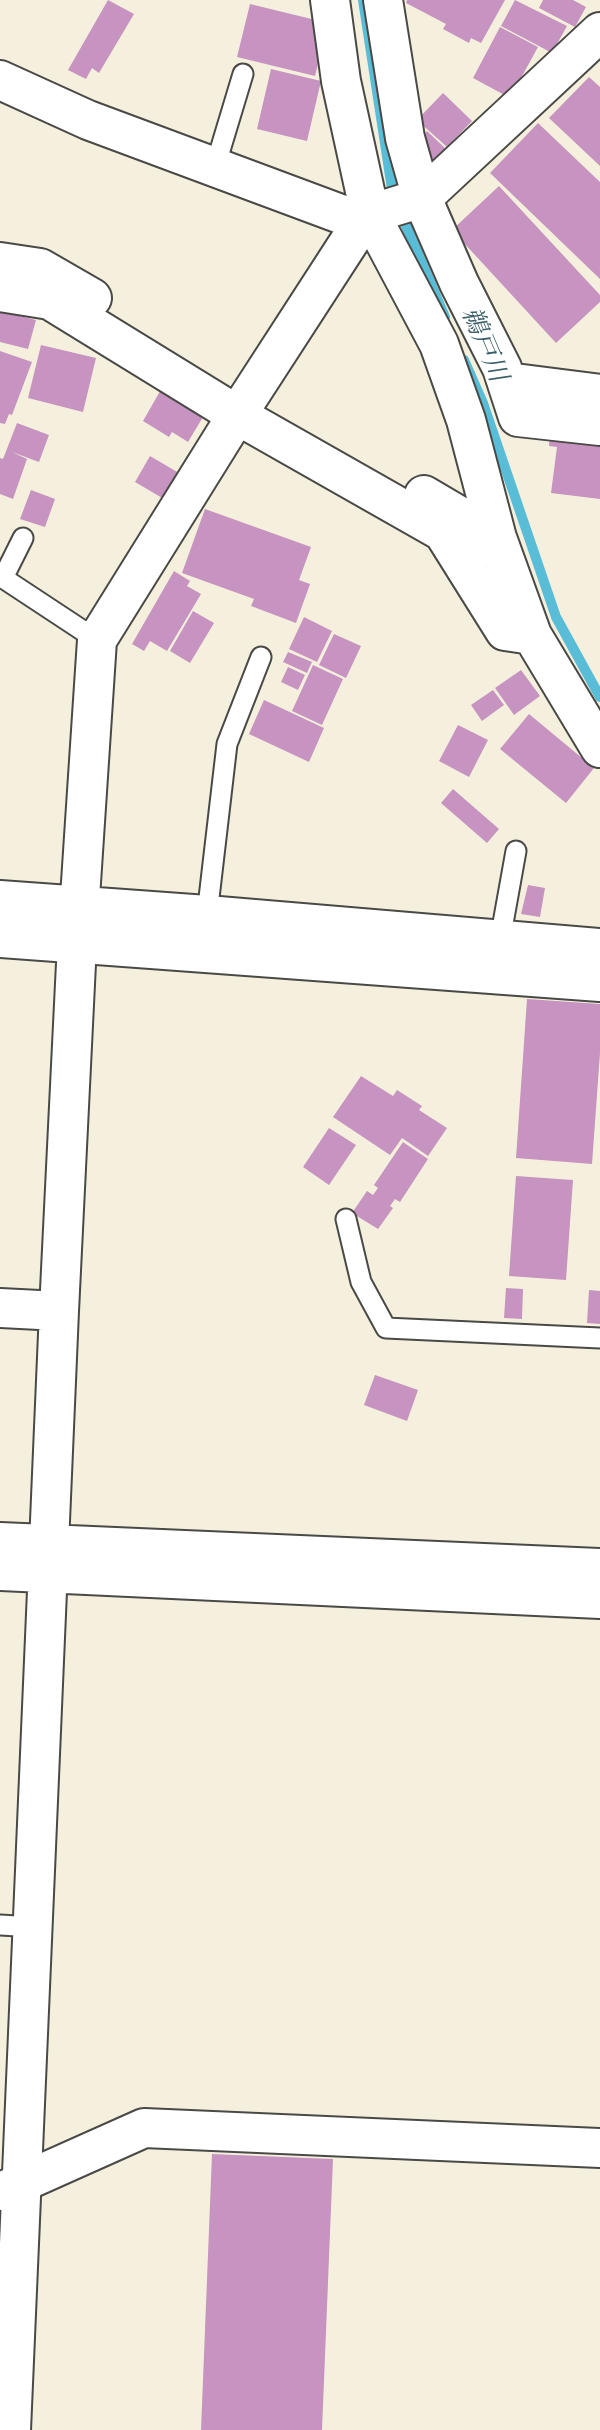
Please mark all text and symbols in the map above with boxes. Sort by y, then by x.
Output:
water label: 鵜戸川 [453,303,513,387]

